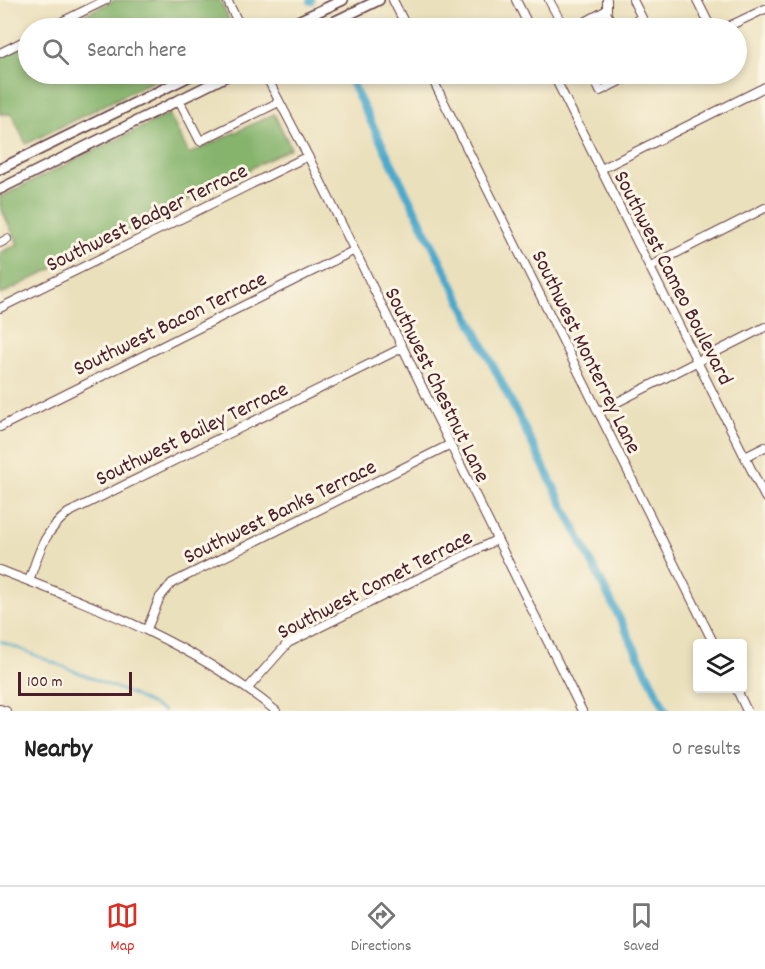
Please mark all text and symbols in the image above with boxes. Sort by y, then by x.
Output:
search box [18,18,747,84]
icon: search [39,35,72,68]
text: Search here [87,36,186,67]
street label: Southwest Badger Terrace [42,157,253,281]
street label: Southwest Cameo Boulevard [604,166,739,391]
street label: Southwest Monterrey Lane [522,245,648,460]
street label: Southwest Bacon Terrace [69,265,272,385]
street label: Southwest Chestnut Lane [375,283,497,488]
street label: Southwest Bailey Terrace [91,375,294,495]
street label: Southwest Banks Terrace [179,453,382,573]
street label: Southwest Comet Terrace [272,523,479,649]
map controls [693,639,747,693]
button: layers [693,639,747,693]
scale bar [18,669,132,696]
text: 100 m [27,671,63,694]
text: Nearby [24,732,92,769]
text: 0 results [672,736,741,764]
tab: Map [106,899,139,958]
tab: Directions [351,899,411,958]
tab: Saved [623,899,659,958]

